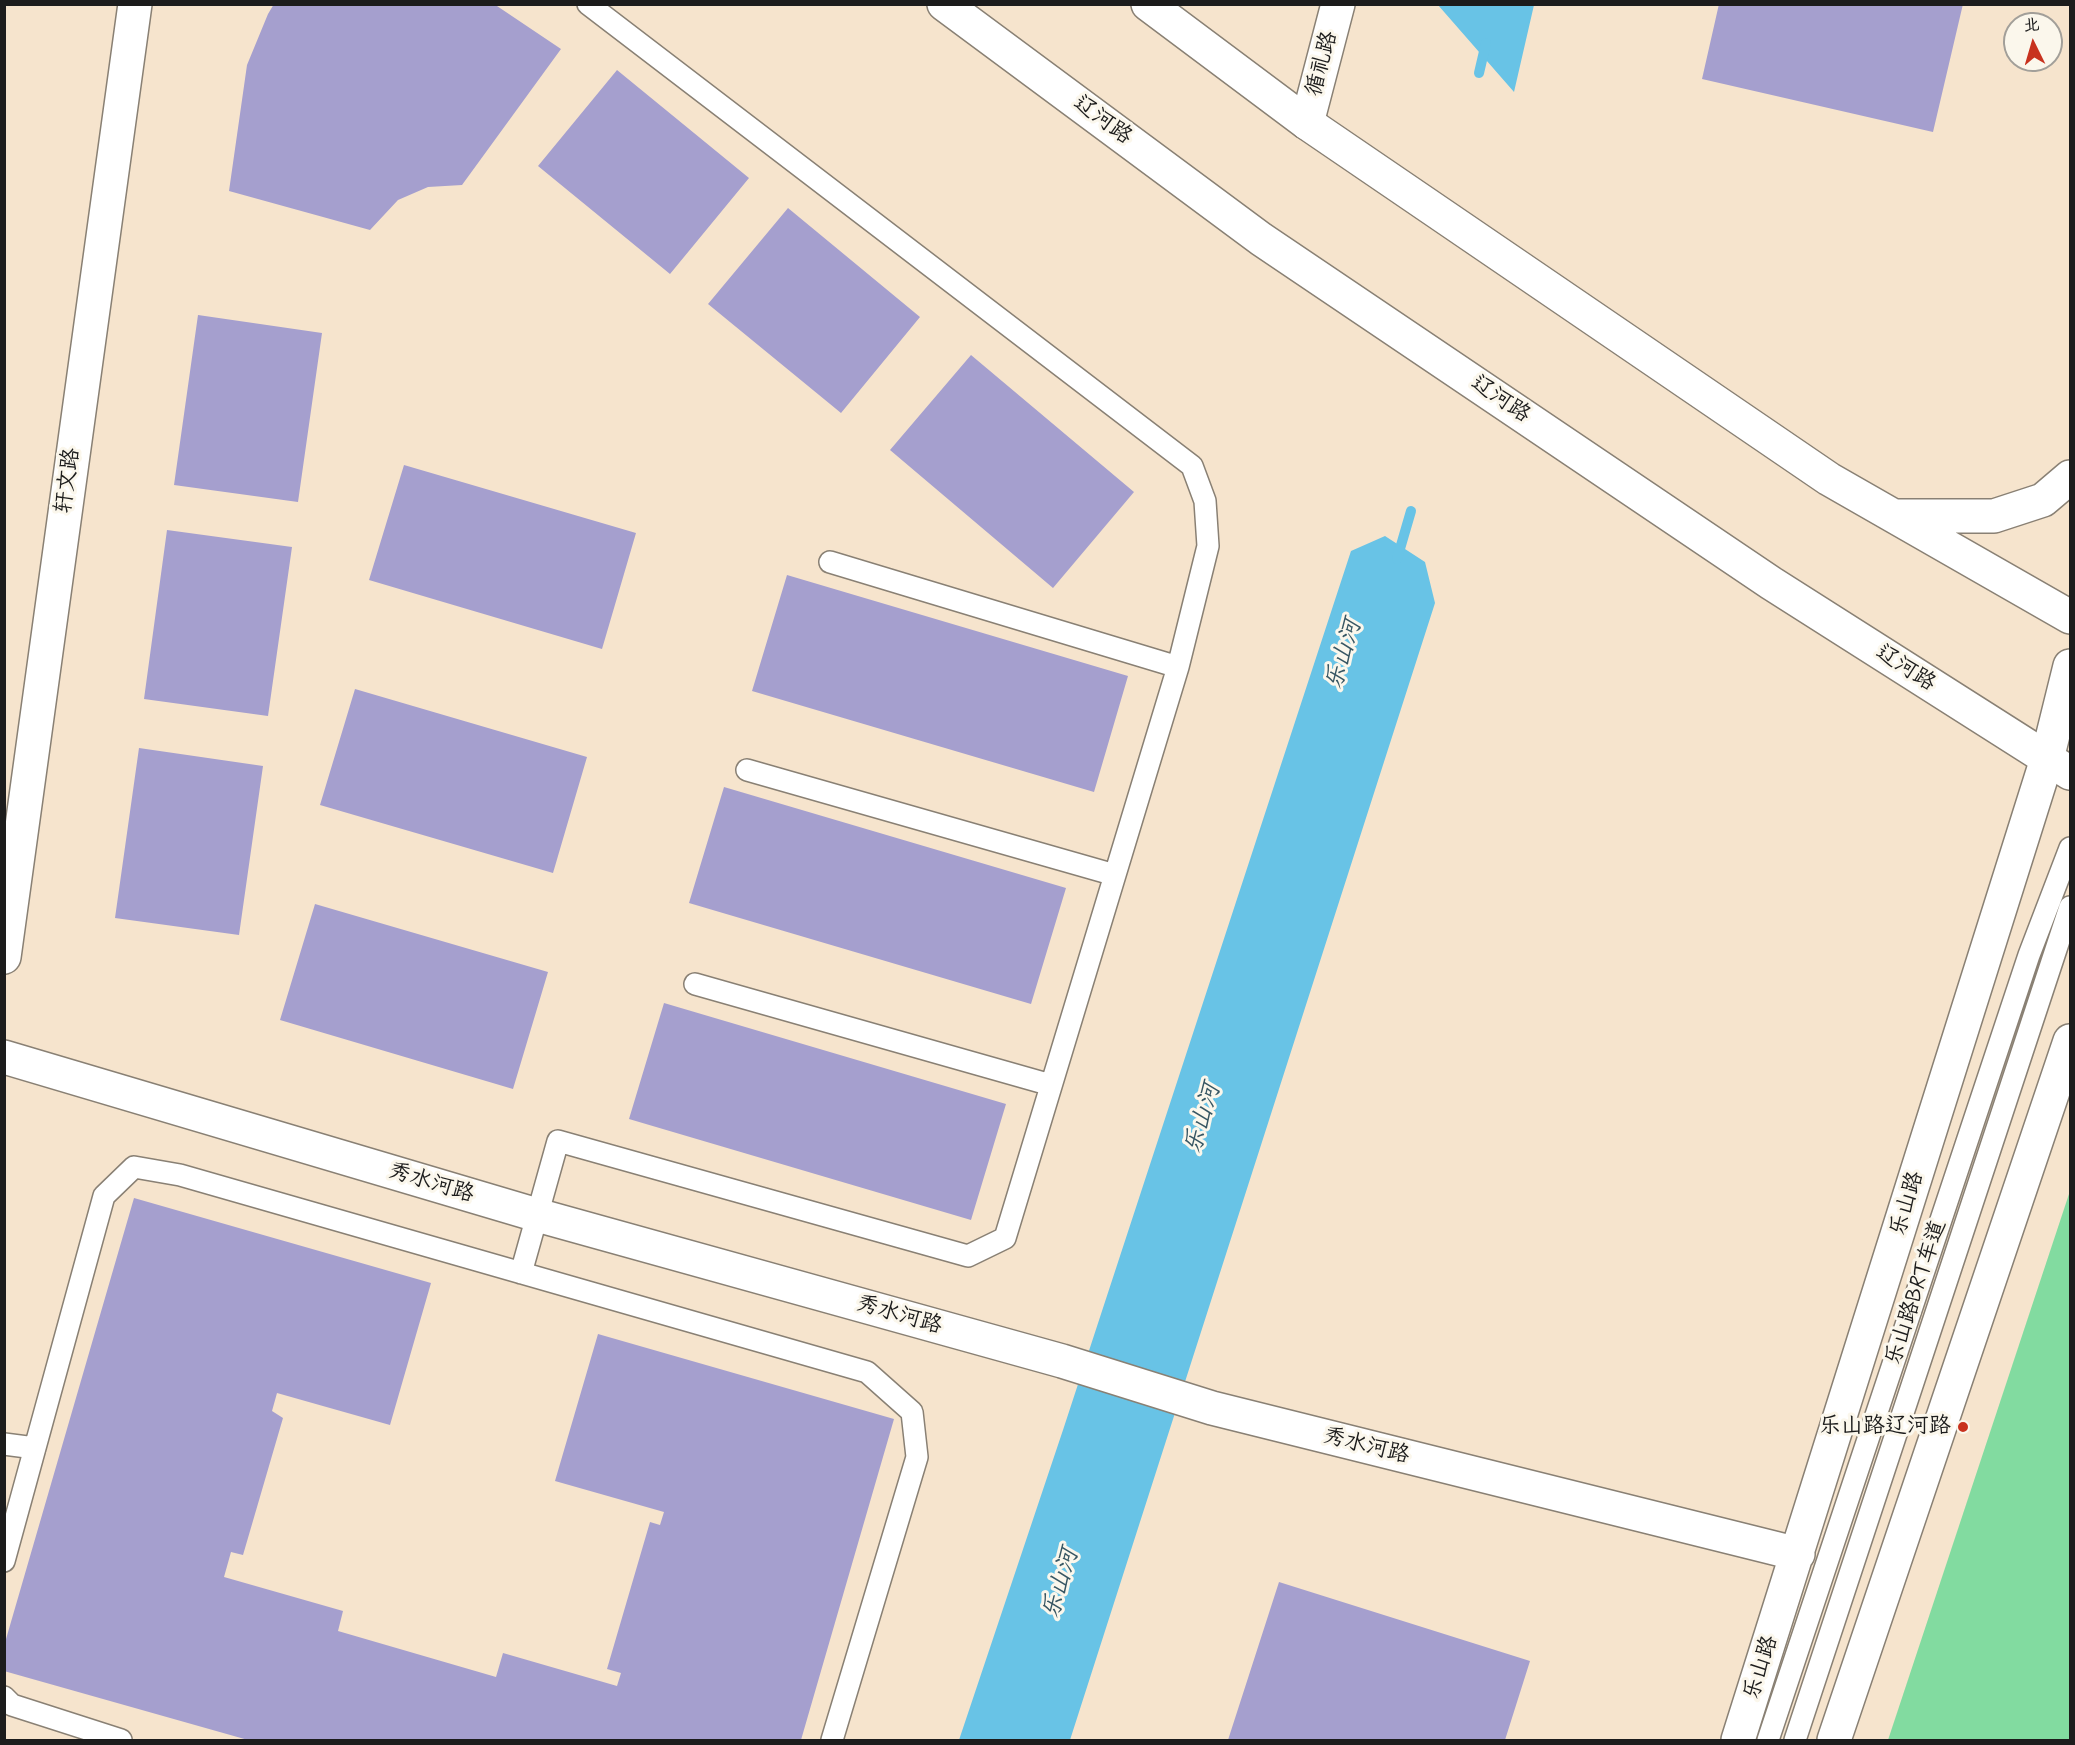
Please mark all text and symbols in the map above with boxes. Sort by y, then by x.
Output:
north arrow [2003,12,2063,72]
text: 北 [2023,14,2040,37]
street label: 循礼路 [1302,29,1344,99]
street label: 辽河路 [1068,91,1136,151]
street label: 辽河路 [1465,371,1535,429]
street label: 轩文路 [51,446,87,516]
water label: 乐山河 [1321,616,1369,694]
street label: 辽河路 [1870,640,1940,698]
water label: 乐山河 [1180,1080,1228,1158]
street label: 秀水河路 [385,1159,477,1209]
street label: 乐山路 [1886,1169,1930,1239]
street label: 乐山路BRT车道 [1881,1217,1953,1369]
street label: 秀水河路 [853,1291,945,1341]
place label: 乐山路辽河路 [1819,1414,1951,1440]
marker: 乐山路辽河路 [1956,1420,1970,1434]
street label: 秀水河路 [1320,1424,1412,1470]
water label: 乐山河 [1038,1545,1086,1623]
street label: 乐山路 [1739,1633,1785,1703]

